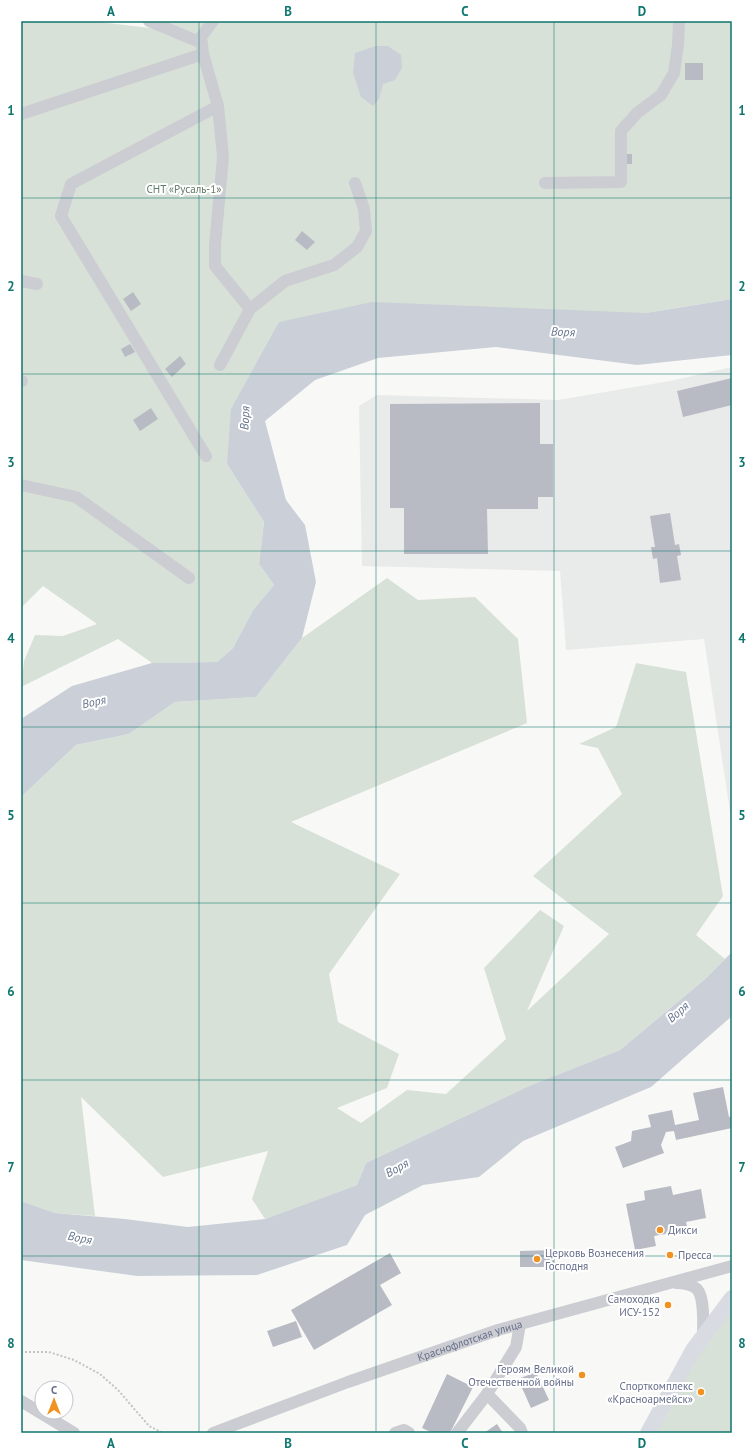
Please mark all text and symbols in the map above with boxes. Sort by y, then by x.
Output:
text: A [107,3,115,20]
text: B [284,3,292,20]
text: C [461,3,469,20]
text: D [638,3,646,20]
text: 1 [7,102,15,119]
text: 1 [738,102,746,119]
park label: СНТ «Русаль-1» [146,182,222,196]
text: 2 [7,278,15,295]
text: 2 [738,278,746,295]
water label: Воря [551,324,576,339]
water label: Воря [236,405,253,431]
text: 3 [7,454,15,471]
text: 3 [738,454,746,471]
text: 4 [7,630,15,647]
text: 4 [738,630,746,647]
water label: Воря [80,692,108,711]
text: 5 [7,807,15,824]
text: 5 [738,807,746,824]
text: 6 [7,983,15,1000]
text: 6 [738,983,746,1000]
water label: Воря [664,998,692,1025]
water label: Воря [382,1155,411,1180]
text: 7 [7,1159,15,1176]
text: 7 [738,1159,746,1176]
place label: Дикси [668,1223,697,1237]
marker: Дикси [655,1225,665,1235]
water label: Воря [67,1228,94,1247]
place label: Церковь Вознесения Господня [545,1246,644,1273]
place label: Пресса [678,1248,712,1262]
marker: Пресса [665,1250,675,1260]
marker: Церковь Вознесения Господня [532,1254,542,1264]
place label: Самоходка ИСУ-152 [608,1292,660,1319]
marker: Самоходка ИСУ-152 [663,1300,673,1310]
street label: Краснофлотская улица [415,1317,524,1364]
text: 8 [7,1335,15,1352]
text: 8 [738,1335,746,1352]
place label: Героям Великой Отечественной войны [468,1362,574,1389]
marker: Героям Великой Отечественной войны [577,1370,587,1380]
place label: Спорткомплекс «Красноармейск» [607,1379,693,1406]
north arrow [34,1380,74,1420]
text: С [51,1383,57,1397]
marker: Спорткомплекс «Красноармейск» [696,1387,706,1397]
text: A [107,1435,115,1452]
text: B [284,1435,292,1452]
text: C [461,1435,469,1452]
text: D [638,1435,646,1452]

